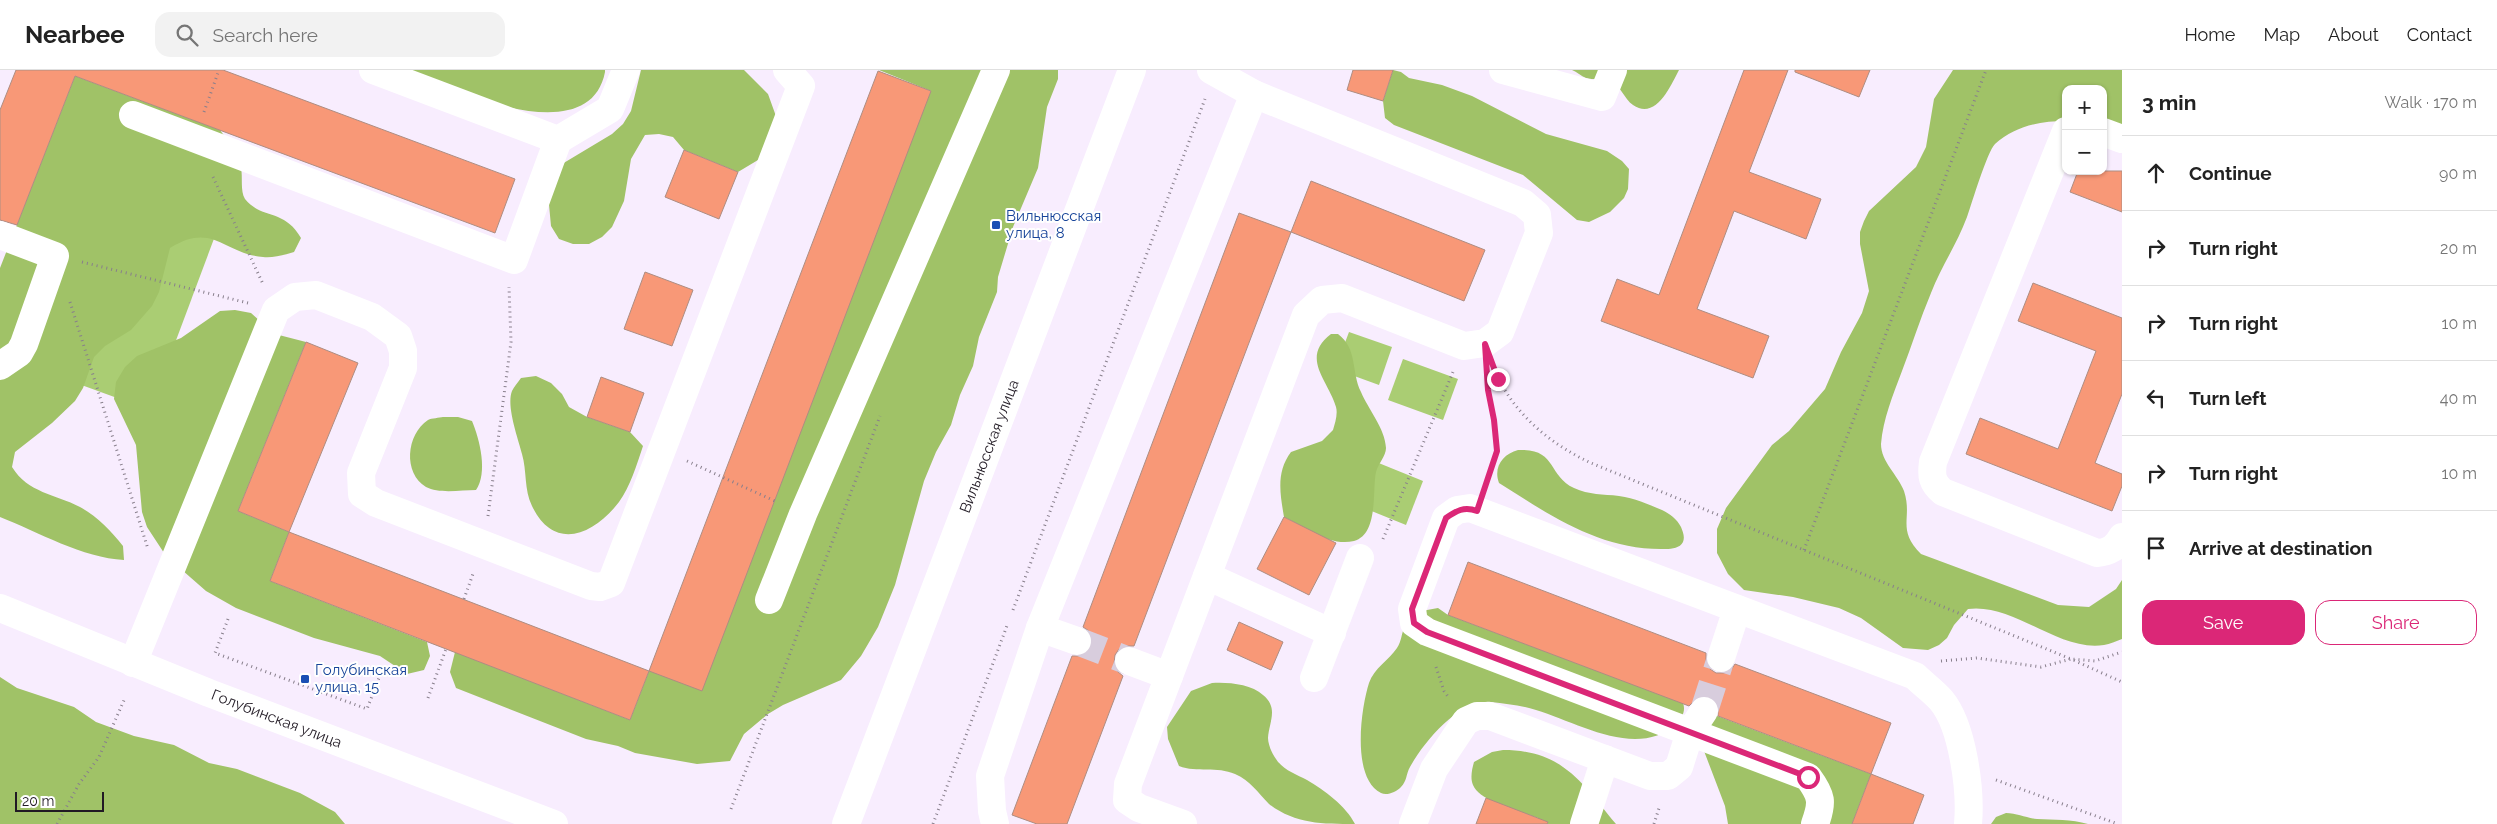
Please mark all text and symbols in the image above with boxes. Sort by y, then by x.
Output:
search box [155,12,505,57]
text: Nearbee [25,20,125,49]
icon: search [173,21,201,49]
text: Search here [213,24,318,46]
text: Home [2184,24,2235,45]
text: Map [2263,24,2300,45]
text: About [2328,24,2379,45]
text: Contact [2407,24,2472,45]
map controls [2062,85,2107,175]
button: + [2062,85,2107,130]
text: 3 min [2142,90,2196,115]
text: Walk · 170 m [2385,93,2477,112]
button: − [2062,130,2107,175]
icon: ahead [2142,159,2170,187]
text: Continue [2189,162,2272,184]
text: 90 m [2439,164,2477,183]
place label: Вильнюсская улица, 8 [1006,207,1101,242]
marker: Вильнюсская улица, 8 [990,219,1002,231]
icon: right [2142,234,2170,262]
text: Turn right [2189,237,2278,259]
text: 20 m [2440,239,2477,258]
icon: right [2142,309,2170,337]
text: Turn right [2189,312,2278,334]
text: 10 m [2442,314,2477,333]
route end [1487,368,1510,391]
street label: Вильнюсская улица [956,377,1023,516]
icon: left [2142,384,2170,412]
text: Turn left [2189,387,2266,409]
text: 40 m [2440,389,2477,408]
icon: right [2142,459,2170,487]
text: Turn right [2189,462,2278,484]
text: 10 m [2442,464,2477,483]
icon: arrive [2142,534,2170,562]
text: Arrive at destination [2189,537,2373,559]
button: Save [2142,600,2305,645]
button: Share [2315,600,2477,645]
place label: Голубинская улица, 15 [315,661,407,696]
marker: Голубинская улица, 15 [299,673,311,685]
street label: Голубинская улица [209,686,344,752]
route start [1797,766,1820,789]
scale bar [15,789,104,812]
text: 20 m [22,793,54,809]

